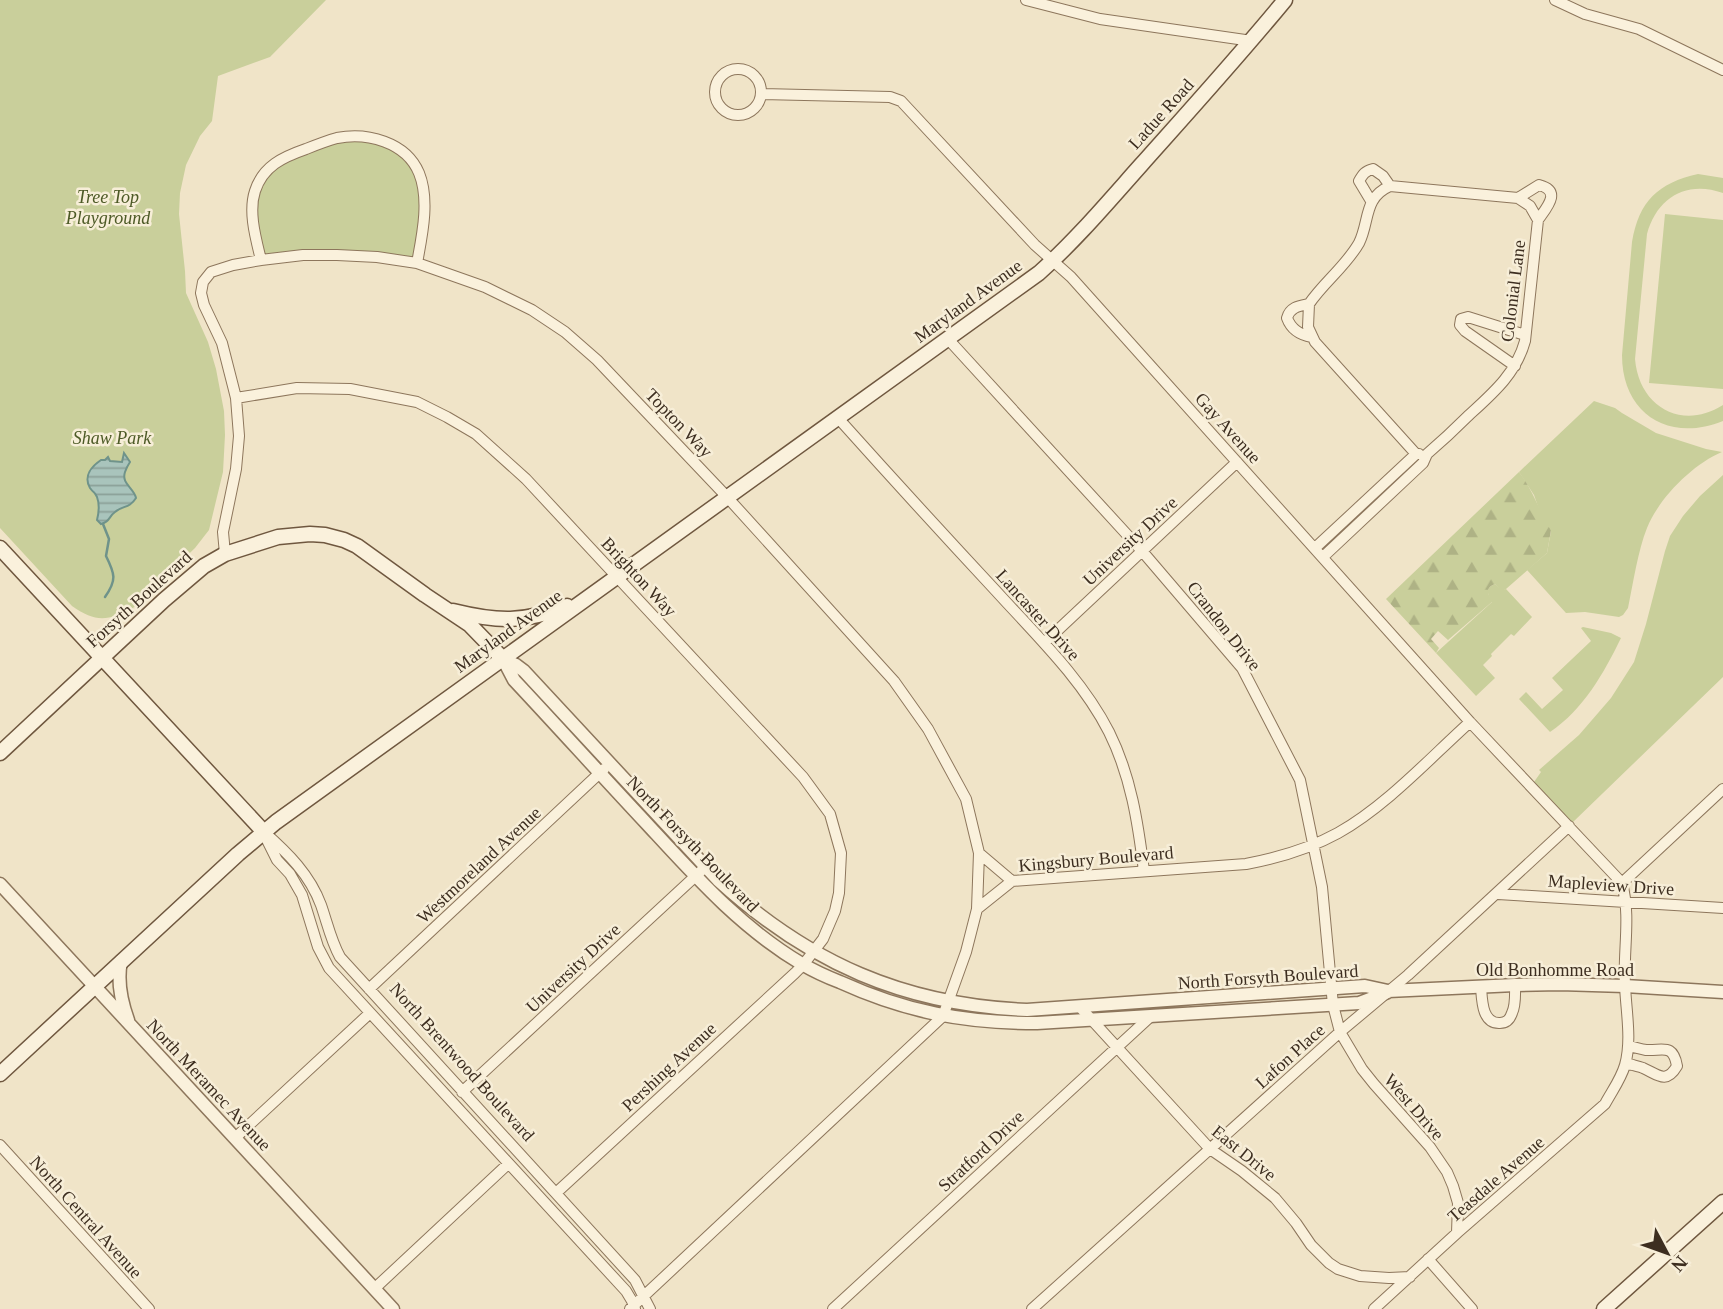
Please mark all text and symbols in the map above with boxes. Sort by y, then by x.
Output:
street label: Ladue Road [1124,75,1198,153]
park label: Tree Top Playground [65,187,151,228]
street label: Colonial Lane [1497,239,1529,343]
street label: Maryland Avenue [910,255,1026,347]
street label: Topton Way [641,385,717,461]
street label: Gay Avenue [1191,389,1265,467]
park label: Shaw Park [73,428,152,448]
street label: University Drive [1079,492,1181,590]
street label: Brighton Way [597,533,681,621]
street label: Forsyth Boulevard [82,547,196,651]
street label: Lancaster Drive [992,565,1084,665]
street label: Crandon Drive [1183,577,1265,675]
street label: Maryland Avenue [450,585,566,677]
street label: North Forsyth Boulevard [623,772,763,916]
street label: Westmoreland Avenue [413,803,545,927]
street label: Kingsbury Boulevard [1018,842,1174,876]
street label: Mapleview Drive [1547,871,1675,899]
street label: University Drive [522,919,624,1017]
street label: Old Bonhomme Road [1476,960,1634,980]
street label: North Forsyth Boulevard [1177,961,1359,993]
street label: North Brentwood Boulevard [386,979,538,1145]
street label: North Meramec Avenue [143,1015,275,1155]
street label: Pershing Avenue [618,1018,720,1116]
street label: Lafon Place [1251,1020,1329,1092]
street label: West Drive [1380,1070,1448,1144]
street label: Stratford Drive [934,1106,1028,1196]
street label: East Drive [1208,1121,1280,1185]
street label: Teasdale Avenue [1444,1132,1548,1226]
street label: North Central Avenue [26,1152,146,1282]
north arrow [1632,1218,1702,1288]
text: N [1667,1252,1692,1276]

